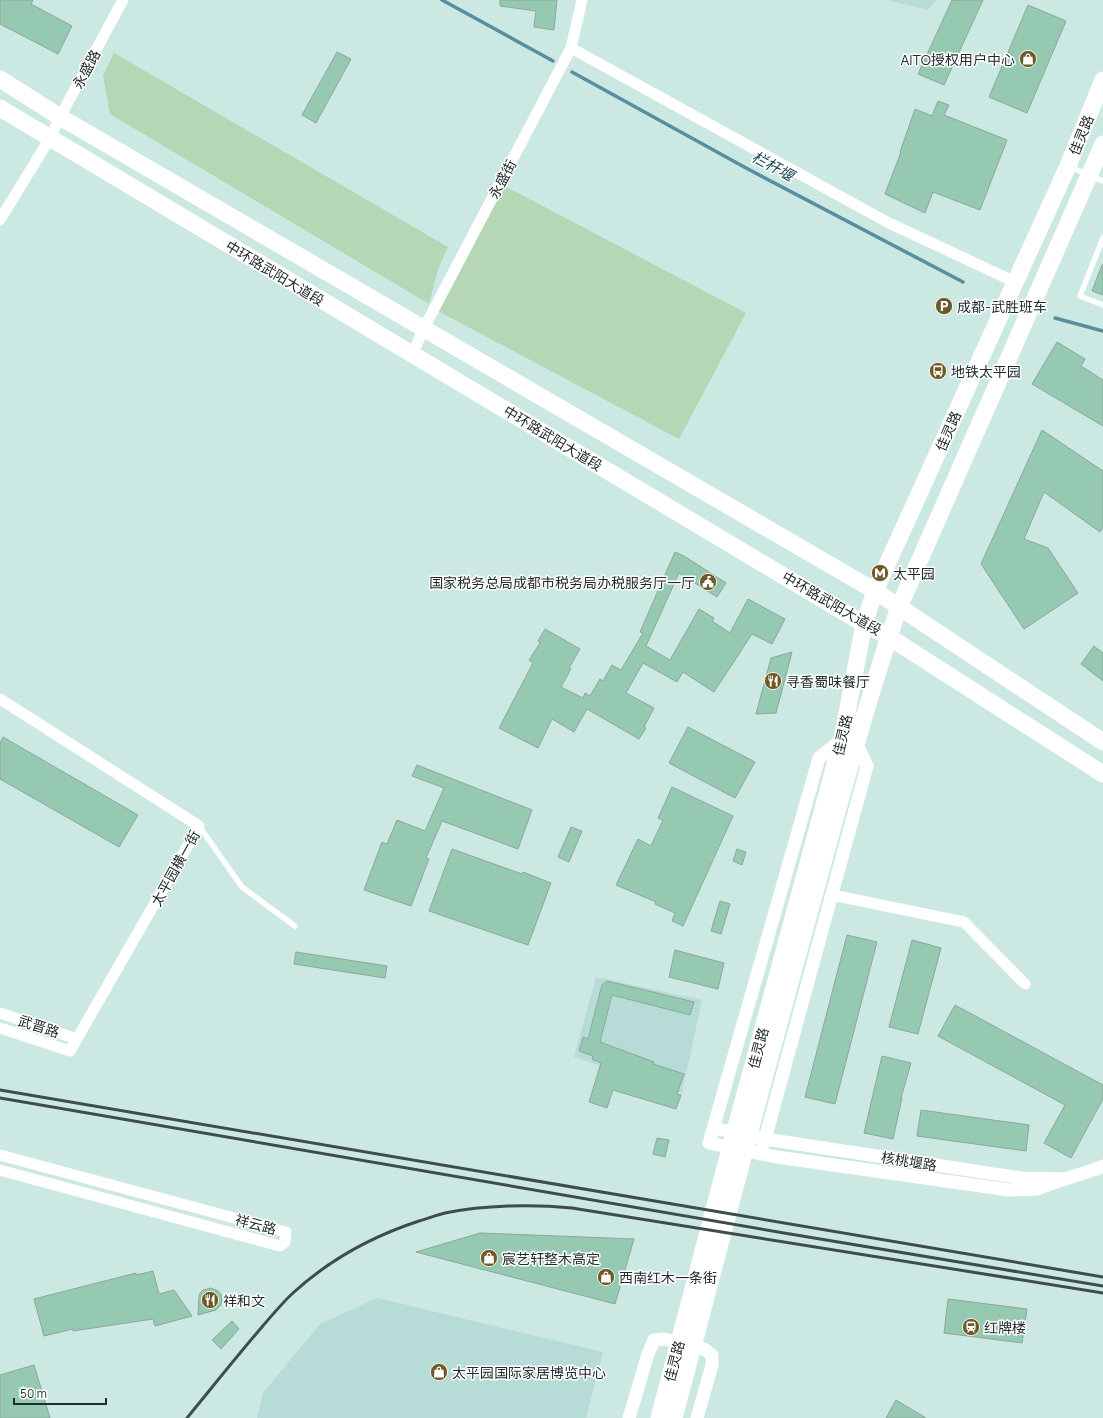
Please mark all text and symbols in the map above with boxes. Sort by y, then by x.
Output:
street label: 永盛路 [68,46,104,92]
shop icon: AITO授权用户中心 [1018,49,1038,69]
place label: AITO授权用户中心 [900,50,1015,69]
street label: 佳灵路 [1064,112,1098,158]
water label: 栏杆堰 [748,146,800,187]
street label: 永盛街 [484,156,520,202]
street label: 中环路武阳大道段 [222,236,328,310]
parking icon: 成都-武胜班车 [934,296,954,316]
place label: 成都-武胜班车 [957,297,1047,316]
bus stop icon: 地铁太平园 [928,361,948,381]
place label: 地铁太平园 [951,362,1021,381]
street label: 中环路武阳大道段 [500,401,606,475]
street label: 佳灵路 [931,408,965,454]
metro station icon: 太平园 [870,563,890,583]
place label: 太平园 [893,564,935,583]
street label: 中环路武阳大道段 [779,567,885,639]
public building icon: 国家税务总局成都市税务局办税服务厅一厅 [698,572,718,592]
place label: 国家税务总局成都市税务局办税服务厅一厅 [429,573,695,592]
restaurant icon: 寻香蜀味餐厅 [763,671,783,691]
place label: 寻香蜀味餐厅 [786,672,870,691]
street label: 佳灵路 [828,712,856,758]
street label: 太平园横一街 [146,827,204,909]
street label: 武晋路 [16,1010,62,1042]
street label: 佳灵路 [743,1025,773,1071]
street label: 核桃堰路 [880,1147,938,1175]
street label: 祥云路 [233,1209,279,1239]
shop icon: 宸艺轩整木高定 [479,1248,499,1268]
place label: 宸艺轩整木高定 [502,1249,600,1268]
shop icon: 西南红木一条街 [596,1267,616,1287]
place label: 西南红木一条街 [619,1268,717,1287]
restaurant icon: 祥和文 [200,1290,220,1310]
place label: 祥和文 [223,1291,265,1310]
station icon: 红牌楼 [961,1317,981,1337]
place label: 红牌楼 [984,1318,1026,1337]
street label: 佳灵路 [659,1338,689,1384]
shop icon: 太平园国际家居博览中心 [429,1362,449,1382]
place label: 太平园国际家居博览中心 [452,1363,606,1382]
scale bar [14,1380,106,1406]
text: 50 m [20,1385,47,1402]

